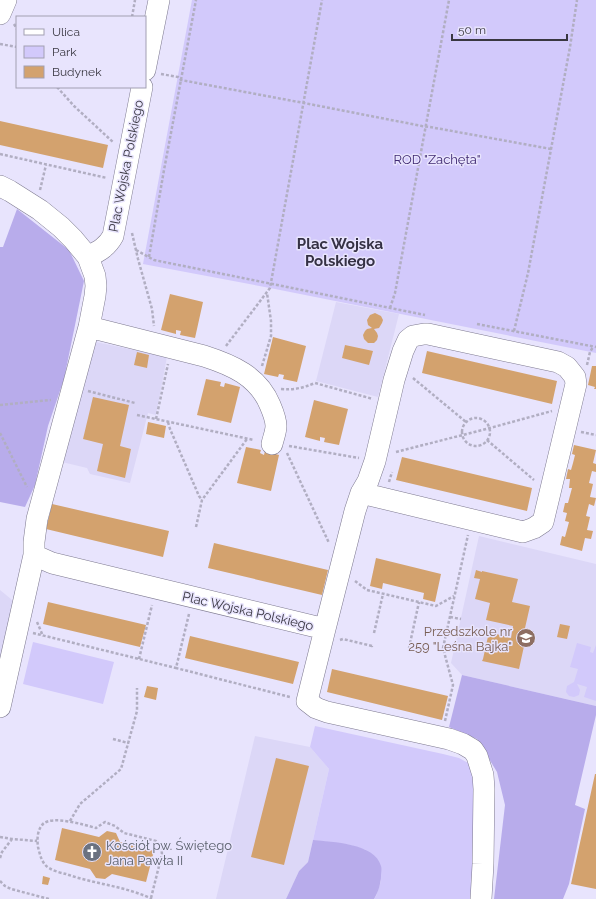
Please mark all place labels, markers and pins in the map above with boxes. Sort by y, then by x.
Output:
place label: Przedszkole nr 259 "Leśna Bajka" [408,624,512,654]
school or university icon: Przedszkole nr 259 "Leśna Bajka" [515,627,537,649]
place label: Kościół pw. Świętego Jana Pawła II [106,837,232,868]
church icon: Kościół pw. Świętego Jana Pawła II [81,841,103,863]

